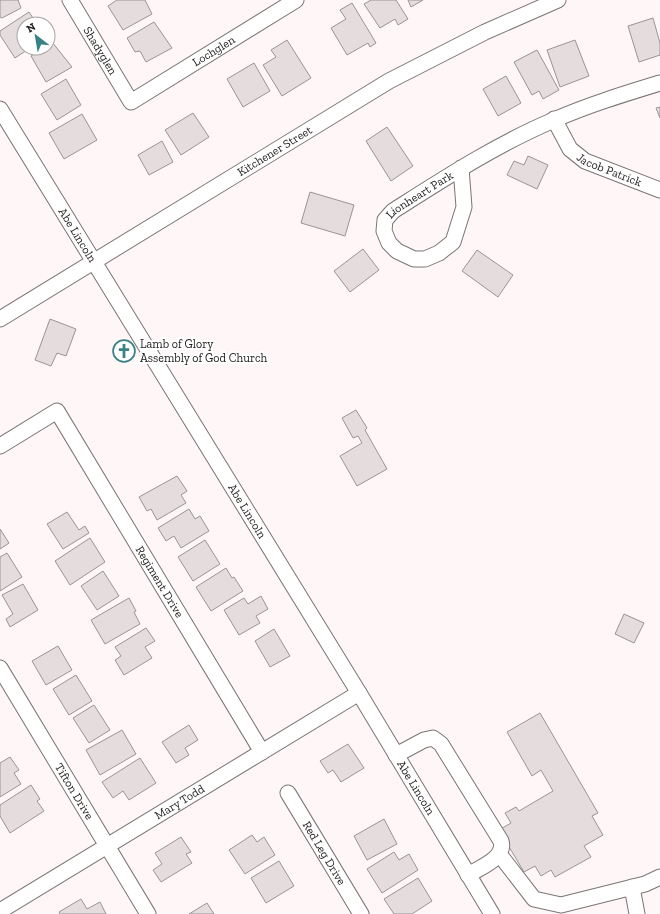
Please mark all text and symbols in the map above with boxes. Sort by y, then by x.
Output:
north arrow [16,16,56,56]
text: N [24,20,39,36]
street label: Shadyglen [80,24,120,77]
street label: Lochglen [190,32,238,69]
street label: Kitchener Street [235,122,315,179]
street label: Jacob Patrick [574,150,645,190]
street label: Lionheart Park [383,168,456,221]
street label: Abe Lincoln [56,205,100,265]
place label: Lamb of Glory Assembly of God Church [140,337,268,365]
church icon: Lamb of Glory Assembly of God Church [111,338,137,364]
street label: Abe Lincoln [225,481,269,541]
street label: Regiment Drive [133,543,187,620]
street label: Abe Lincoln [394,758,438,818]
street label: Tifton Drive [52,761,97,822]
street label: Mary Todd [152,781,207,822]
street label: Red Leg Drive [300,818,349,888]

